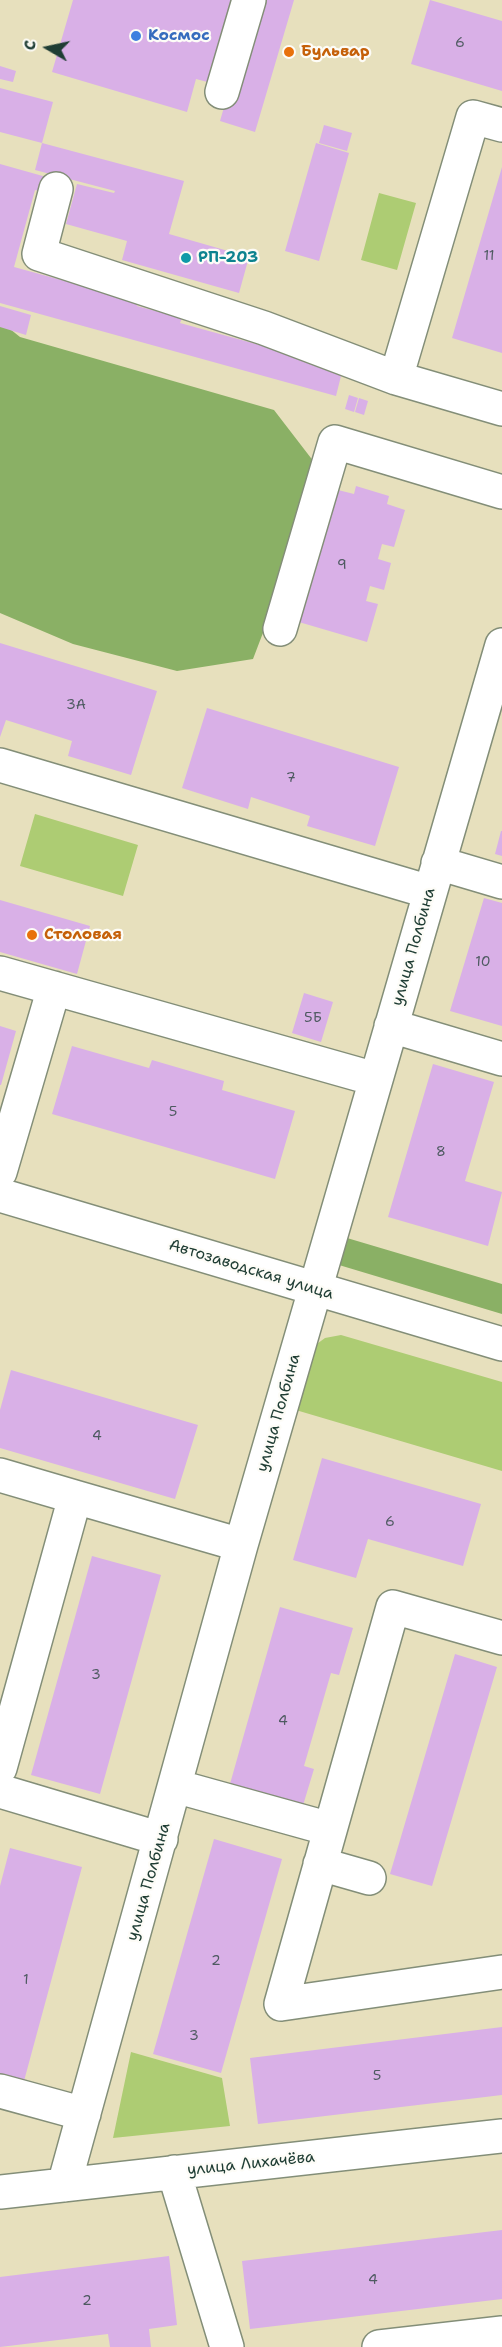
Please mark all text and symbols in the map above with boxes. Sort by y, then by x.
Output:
north arrow [18,18,78,78]
place label: Космос [148,26,210,46]
marker: Космос [129,29,143,43]
house number: 6 [455,35,465,51]
text: С [19,39,41,52]
place label: Бульвар [301,42,370,62]
marker: Бульвар [282,45,296,59]
place label: РП-203 [198,248,258,268]
house number: 11 [483,248,495,264]
marker: РП-203 [179,251,193,265]
house number: 9 [337,557,347,573]
house number: 3А [66,697,86,713]
house number: 7 [286,770,296,786]
street label: улица Полбина [388,886,440,1008]
place label: Столовая [44,925,122,945]
marker: Столовая [25,928,39,942]
house number: 10 [475,954,491,970]
house number: 5Б [304,1010,322,1026]
house number: 5 [169,1104,177,1120]
house number: 8 [436,1144,446,1160]
street label: Автозаводская улица [166,1236,336,1304]
street label: улица Полбина [253,1352,305,1474]
house number: 4 [92,1428,102,1444]
house number: 6 [385,1514,395,1530]
house number: 3 [91,1667,101,1683]
house number: 4 [278,1713,288,1729]
street label: улица Полбина [123,1821,175,1943]
house number: 2 [211,1953,221,1969]
house number: 1 [23,1972,29,1988]
house number: 3 [189,2028,199,2044]
house number: 5 [373,2068,381,2084]
street label: улица Лихачёва [186,2148,316,2180]
house number: 4 [368,2272,378,2288]
house number: 2 [82,2293,92,2309]

